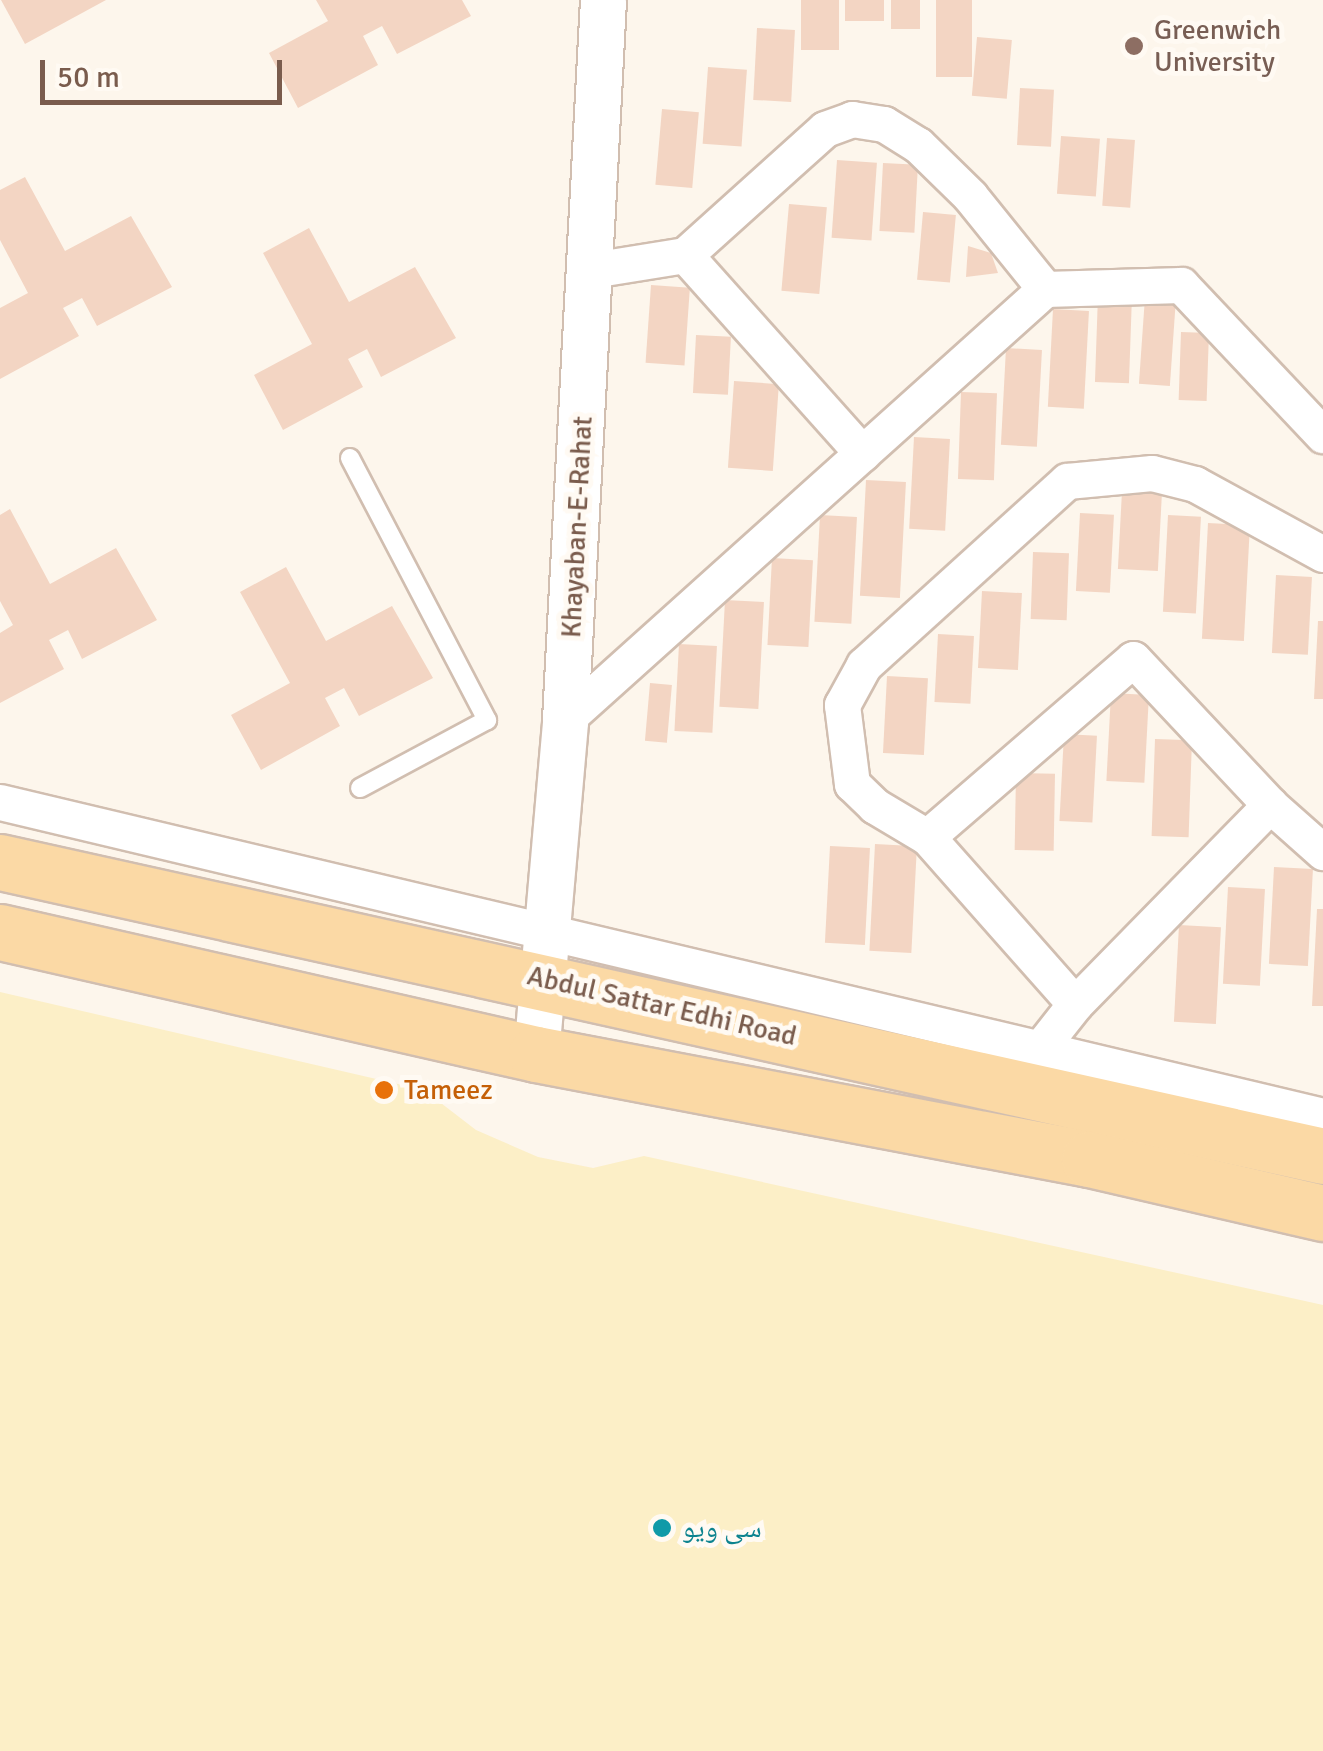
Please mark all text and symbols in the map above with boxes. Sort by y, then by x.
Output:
place label: Greenwich University [1154,13,1281,79]
marker: Greenwich University [1123,35,1145,57]
scale bar [45,40,288,102]
text: 50 m [57,59,120,96]
street label: Khayaban-E-Rahat [554,415,600,639]
street label: Abdul Sattar Edhi Road [524,959,800,1053]
place label: Tameez [404,1073,493,1107]
marker: Tameez [373,1079,395,1101]
place label: سی ویو [682,1511,762,1545]
marker: سی ویو [651,1517,673,1539]

